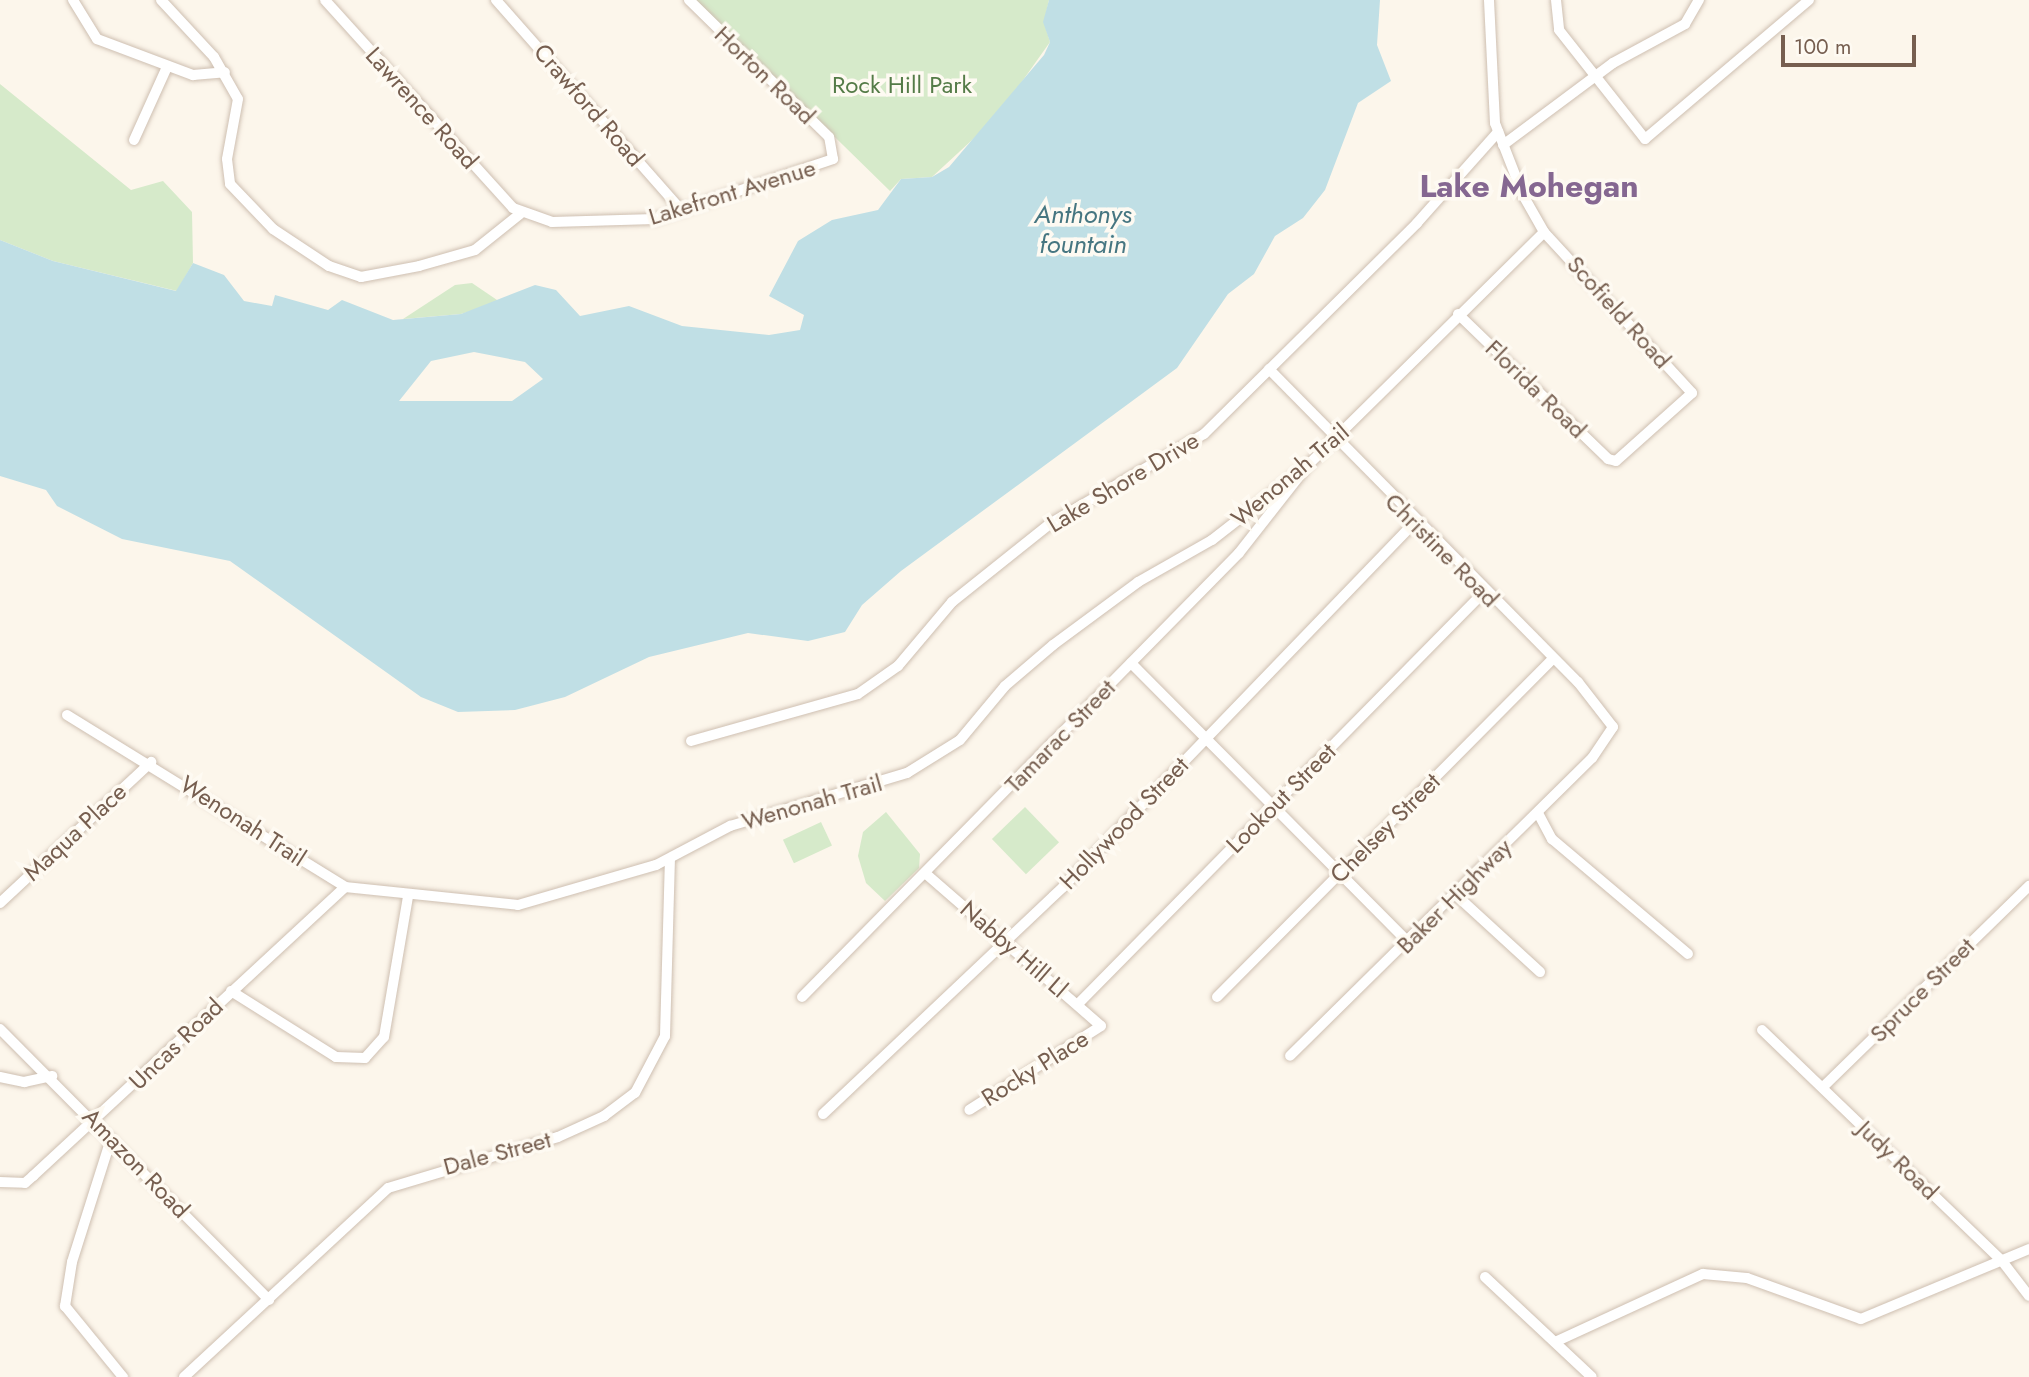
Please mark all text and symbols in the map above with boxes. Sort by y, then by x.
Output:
street label: Horton Road [709,20,821,130]
scale bar [1784,21,1919,65]
text: 100 m [1794,32,1851,62]
street label: Crawford Road [528,38,650,172]
street label: Lawrence Road [360,41,484,175]
park label: Rock Hill Park [832,71,972,99]
street label: Lakefront Avenue [645,153,819,231]
district label: Lake Mohegan [1419,167,1639,205]
water label: Anthonys fountain [1034,199,1132,260]
street label: Scofield Road [1561,250,1677,374]
street label: Florida Road [1479,334,1593,444]
street label: Wenonah Trail [1225,417,1355,533]
street label: Lake Shore Drive [1042,425,1204,539]
street label: Christine Road [1379,487,1505,613]
street label: Tamarac Street [999,673,1121,799]
street label: Lookout Street [1220,737,1342,859]
street label: Hollywood Street [1054,751,1194,895]
street label: Chelsey Street [1324,767,1446,889]
street label: Wenonah Trail [739,768,885,836]
street label: Wenonah Trail [175,770,311,872]
street label: Maqua Place [18,777,132,887]
street label: Baker Highway [1391,833,1517,959]
street label: Nabby Hill Ll [954,895,1074,1003]
street label: Spruce Street [1864,932,1980,1048]
street label: Uncas Road [123,992,229,1096]
street label: Rocky Place [976,1024,1094,1112]
street label: Amazon Road [77,1102,195,1224]
street label: Judy Road [1851,1114,1945,1206]
street label: Dale Street [440,1125,554,1181]

